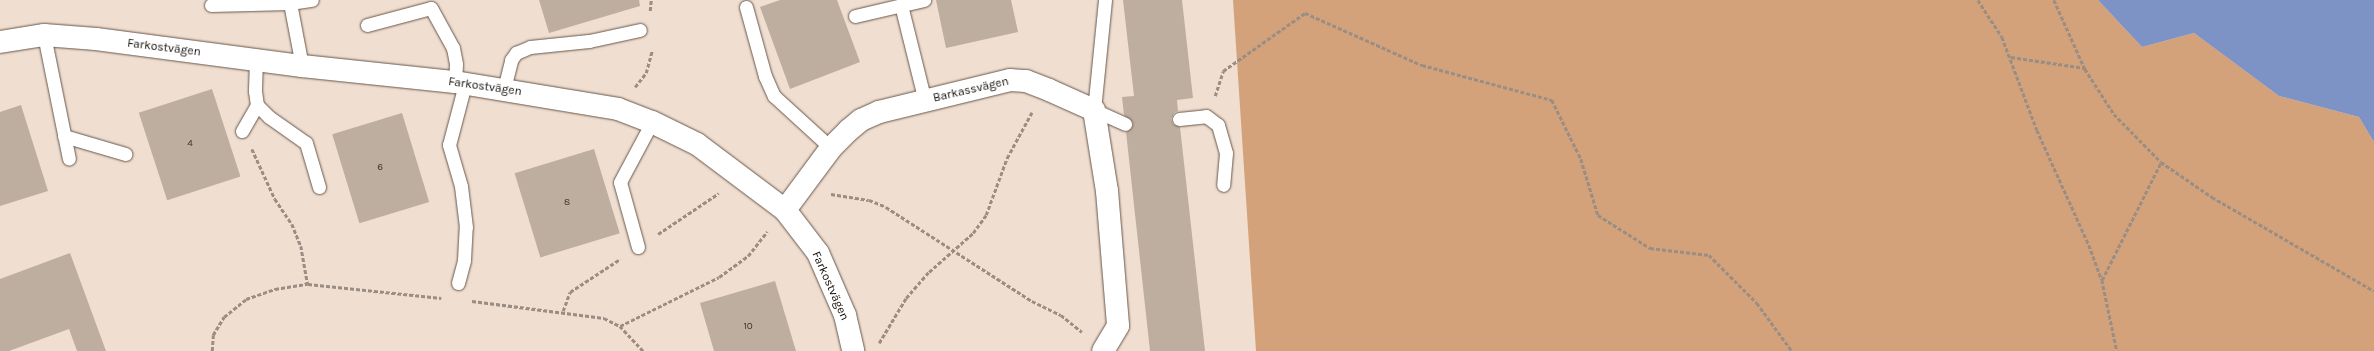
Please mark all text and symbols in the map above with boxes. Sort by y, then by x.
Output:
street label: Farkostvägen [126,36,202,60]
street label: Barkassvägen [932,74,1010,106]
street label: Farkostvägen [447,75,523,99]
house number: 4 [187,138,193,150]
house number: 6 [377,162,383,174]
house number: 8 [564,197,570,209]
street label: Farkostvägen [808,249,852,323]
house number: 10 [743,321,753,333]

